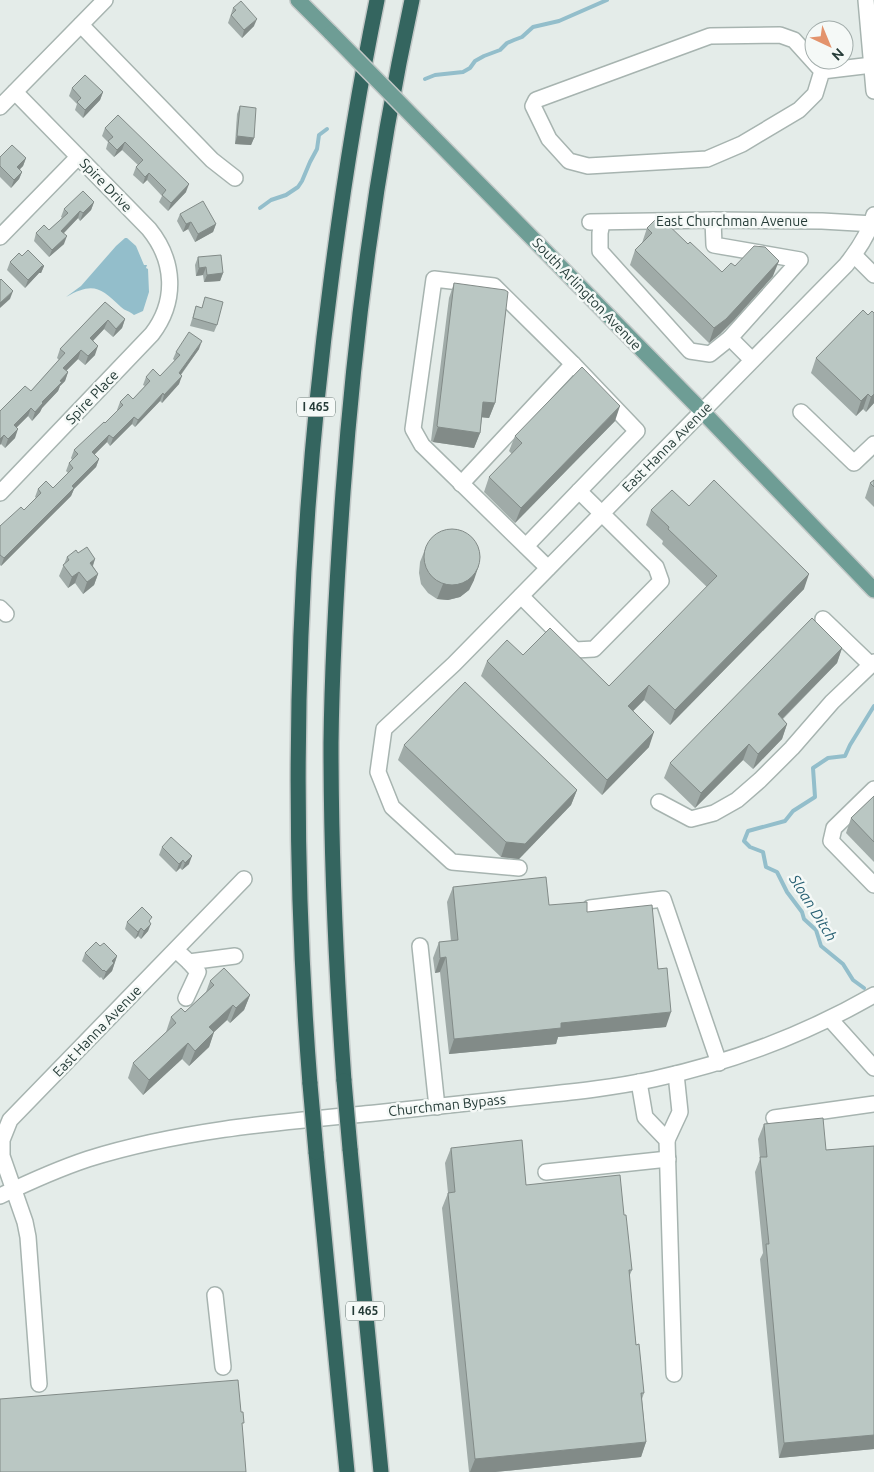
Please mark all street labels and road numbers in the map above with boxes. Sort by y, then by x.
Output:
street label: Spire Drive [77,155,135,215]
street label: East Churchman Avenue [656,213,808,229]
street label: South Arlington Avenue [529,235,645,353]
street label: Spire Place [62,367,122,427]
road number: I 465 [297,398,335,417]
street label: East Hanna Avenue [619,399,715,495]
street label: East Hanna Avenue [49,982,145,1080]
street label: Churchman Bypass [387,1091,507,1119]
road number: I 465 [346,1302,384,1320]

